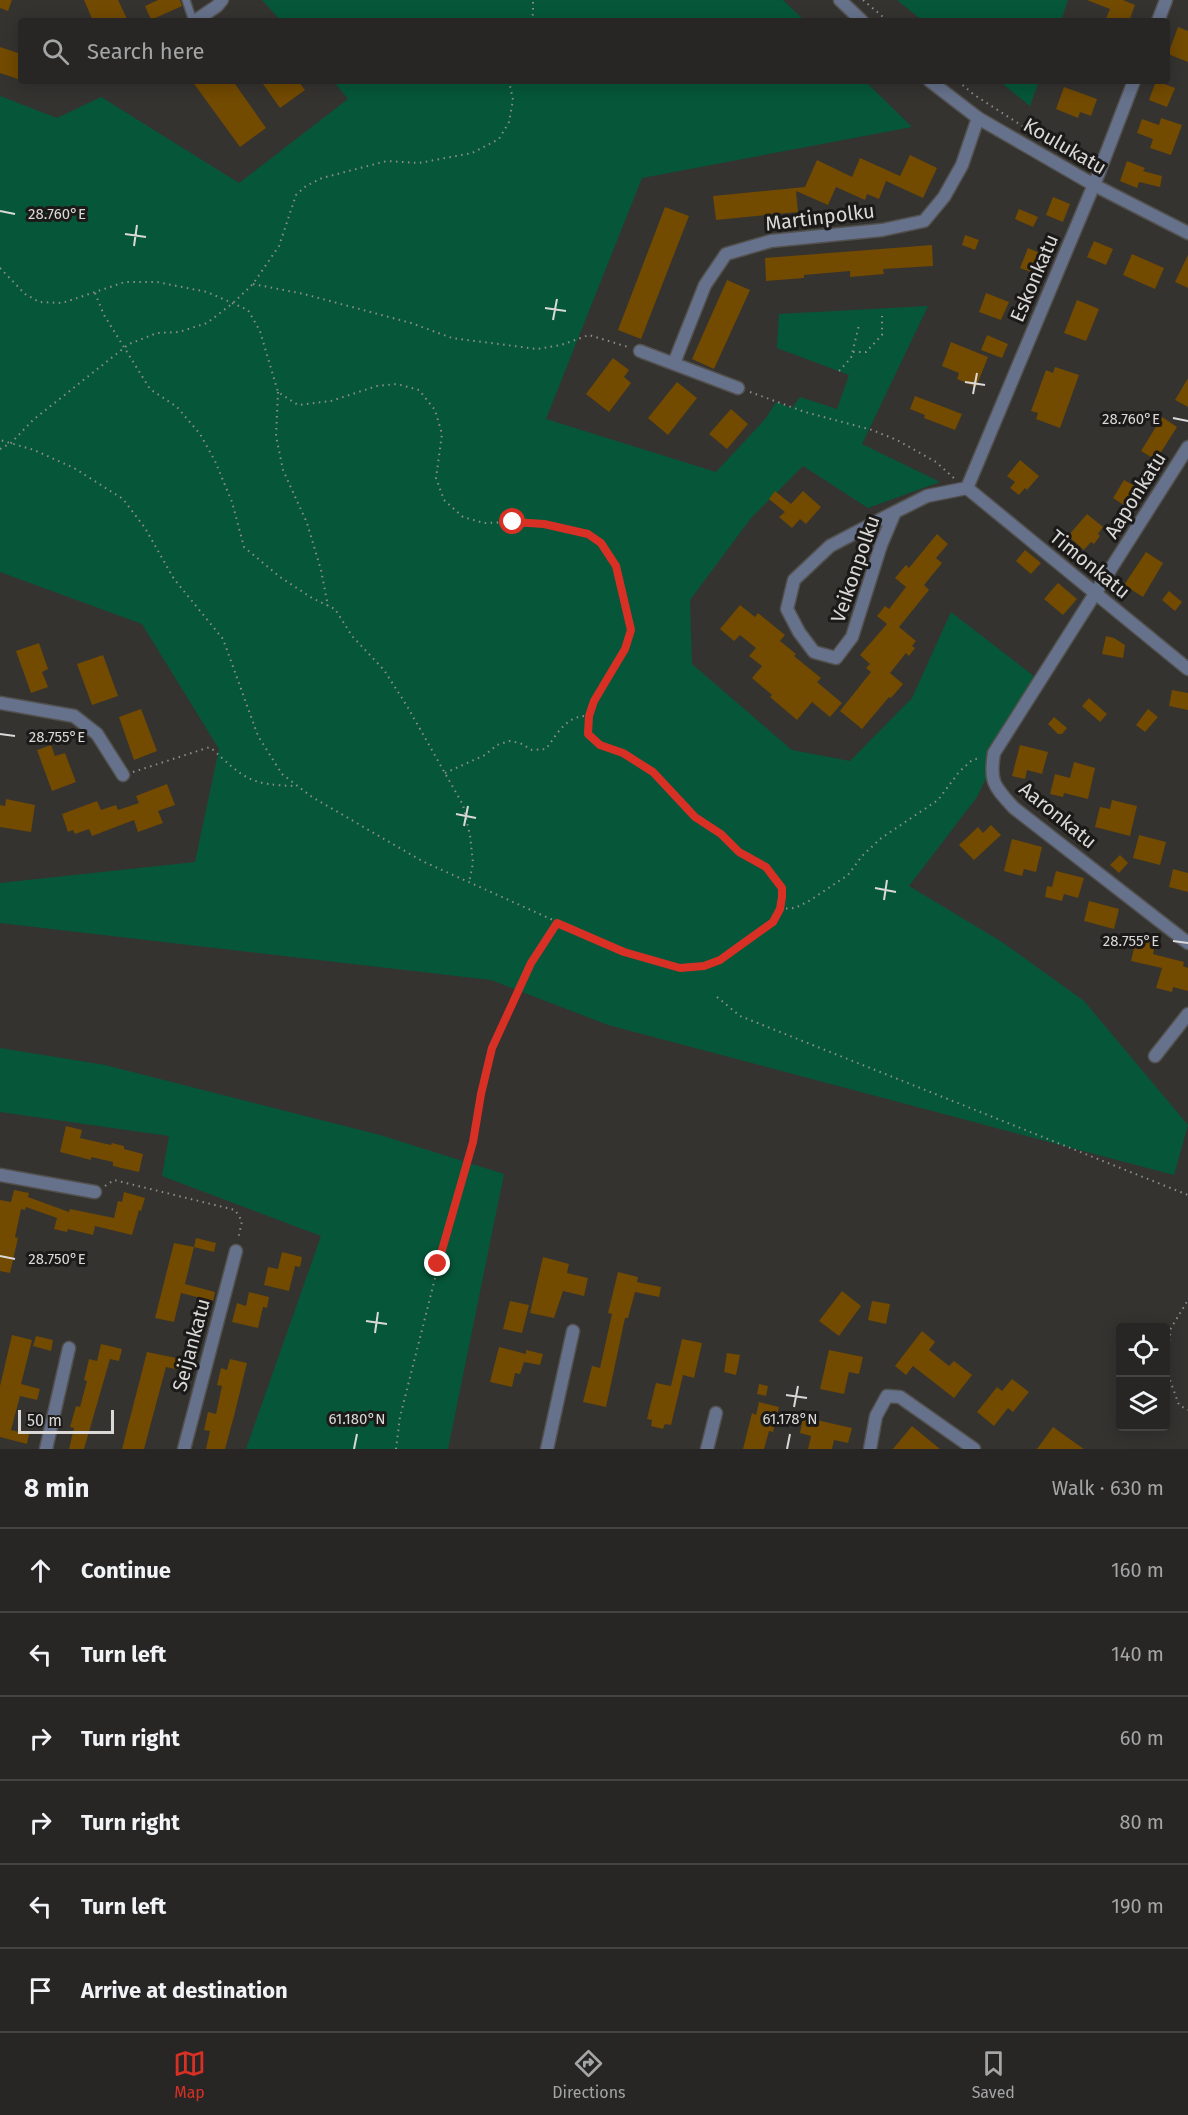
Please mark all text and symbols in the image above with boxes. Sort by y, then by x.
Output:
search box [18,18,1170,84]
icon: search [39,35,72,68]
text: Search here [87,38,205,65]
street label: Koulukatu [1019,113,1111,179]
street label: Martinpolku [764,198,876,236]
text: 28.760°E [28,205,86,223]
street label: Eskonkatu [1005,230,1063,326]
text: 28.760°E [1102,410,1160,428]
street label: Aaponkatu [1099,447,1171,543]
route start [499,508,525,534]
street label: Veikonpolku [825,512,885,626]
street label: Timonkatu [1045,524,1135,604]
text: 28.755°E [29,728,85,746]
street label: Aaronkatu [1014,777,1102,853]
text: 28.755°E [1103,932,1159,950]
text: 28.750°E [28,1250,86,1268]
route end [424,1250,450,1276]
street label: Seijankatu [167,1296,215,1394]
map controls [1116,1323,1170,1431]
button: locate [1116,1323,1170,1377]
button: layers [1116,1377,1170,1431]
scale bar [18,1407,114,1434]
text: 61.180°N [328,1410,386,1428]
text: 61.178°N [762,1410,818,1428]
text: 50 m [27,1411,62,1430]
text: 8 min [24,1473,90,1504]
text: Walk · 630 m [1052,1476,1164,1500]
icon: ahead [24,1554,57,1587]
text: Continue [81,1557,171,1584]
text: 160 m [1111,1558,1164,1582]
icon: left [24,1638,57,1671]
text: Turn left [81,1641,166,1668]
text: 140 m [1111,1642,1164,1666]
icon: right [24,1722,57,1755]
text: Turn right [81,1725,180,1752]
text: 60 m [1120,1726,1164,1750]
icon: right [24,1806,57,1839]
text: Turn right [81,1809,180,1836]
text: 80 m [1119,1810,1164,1834]
icon: left [24,1890,57,1923]
text: Turn left [81,1893,166,1920]
text: 190 m [1111,1894,1164,1918]
icon: arrive [24,1974,57,2007]
text: Arrive at destination [81,1977,288,2004]
tab: Map [173,2047,206,2102]
tab: Directions [552,2047,626,2102]
tab: Saved [972,2047,1015,2102]

